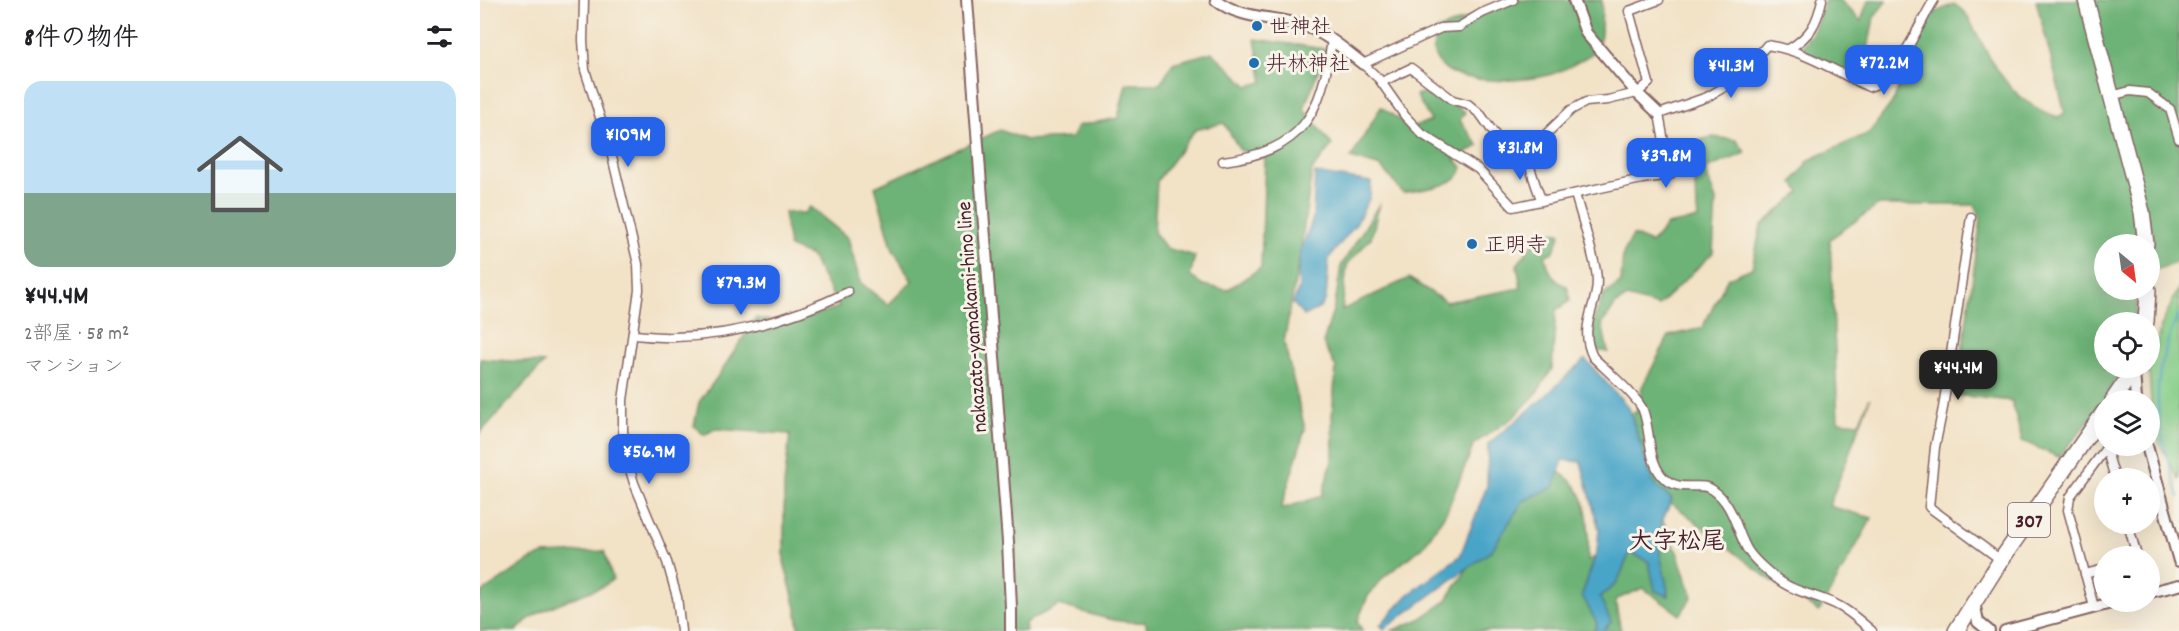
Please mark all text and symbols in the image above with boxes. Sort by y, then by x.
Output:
place label: 世神社 [1269,14,1332,44]
marker: 世神社 [1250,19,1264,33]
icon: filters [423,20,456,53]
text: 8件の物件 [24,21,138,58]
pin: ¥72.2M [1835,45,1933,96]
pin: ¥41.3M [1682,48,1780,99]
text: ¥72.2M [1859,50,1909,78]
place label: 井林神社 [1266,51,1350,81]
text: ¥41.3M [1708,53,1754,81]
marker: 井林神社 [1247,56,1261,70]
pin: ¥109M [586,117,670,168]
icon: home [186,120,294,228]
text: ¥109M [605,122,651,150]
pin: ¥31.8M [1471,130,1569,181]
text: ¥31.8M [1497,135,1543,163]
pin: ¥39.8M [1617,138,1715,189]
text: ¥39.8M [1641,143,1691,171]
street label: nakazato-yamakami-hino line [951,200,997,433]
place label: 正明寺 [1484,232,1547,262]
north arrow [2094,234,2160,300]
map controls [2094,234,2160,612]
marker: 正明寺 [1465,237,1479,251]
pin: ¥79.3M [692,265,790,316]
text: ¥79.3M [716,270,766,298]
text: ¥44.4M [24,279,89,316]
button: locate [2094,312,2160,378]
text: 2部屋 · 58 m² [24,321,129,349]
pin: ¥44.4M [1909,350,2007,401]
text: マンション [24,354,123,382]
text: ¥44.4M [1933,355,1983,383]
button: layers [2094,390,2160,456]
pin: ¥56.9M [600,434,698,485]
text: ¥56.9M [623,439,675,467]
button: + [2094,468,2160,534]
road number: 307 [2008,503,2050,537]
district label: 大字松尾 [1629,526,1725,560]
button: − [2094,546,2160,612]

